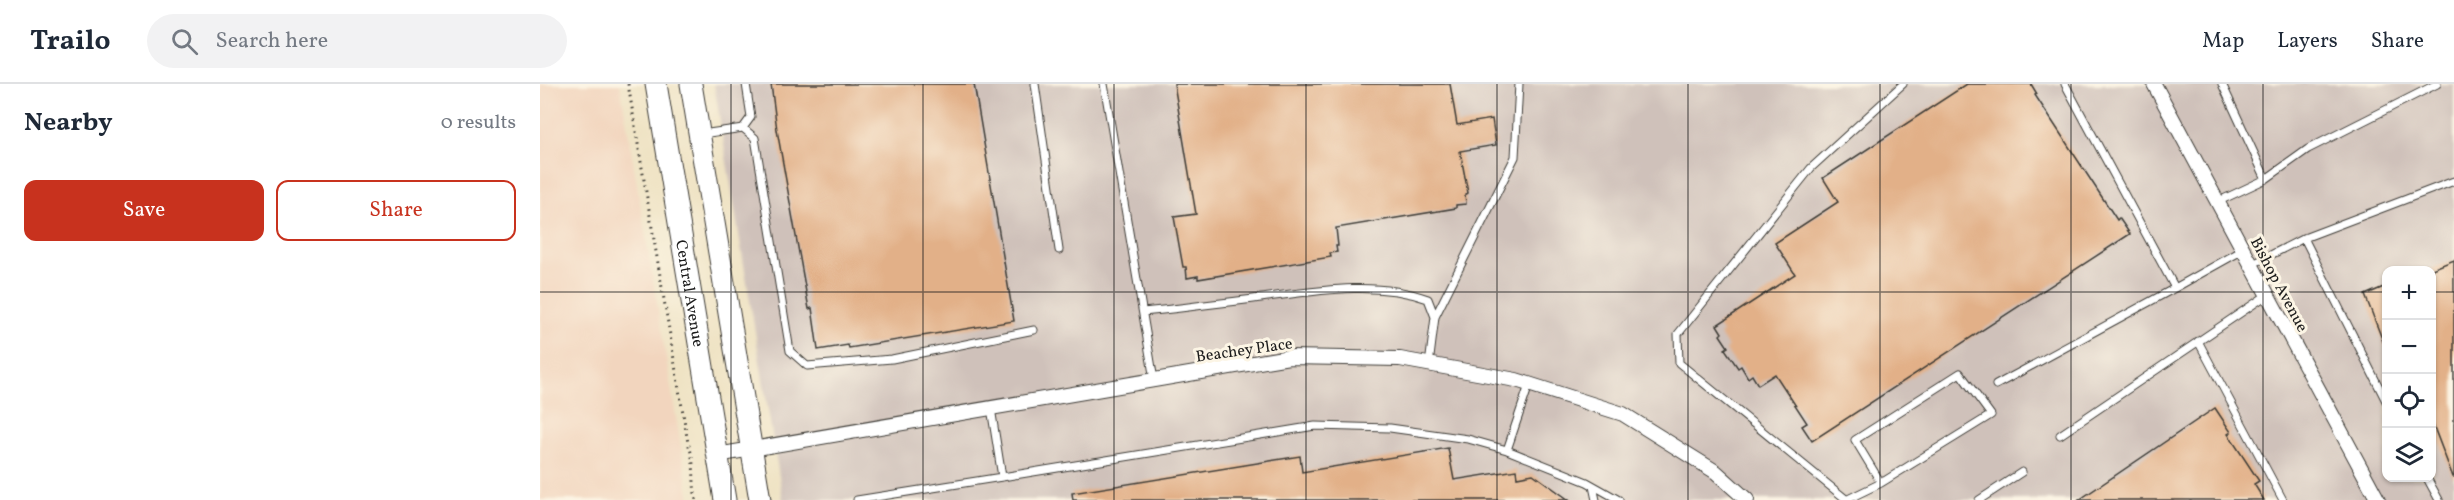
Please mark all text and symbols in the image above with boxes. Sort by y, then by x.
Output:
search box [147,14,567,68]
text: Trailo [30,22,111,61]
icon: search [168,25,201,58]
text: Search here [216,26,328,57]
text: Map [2202,27,2244,56]
text: Layers [2277,27,2338,56]
text: Share [2371,27,2424,56]
text: Nearby [24,105,113,141]
text: 0 results [441,109,516,137]
button: Save [24,180,264,241]
button: Share [276,180,516,241]
street label: Bishop Avenue [2244,234,2312,336]
street label: Central Avenue [669,238,708,349]
map controls [2382,266,2436,482]
button: + [2382,266,2436,320]
button: − [2382,320,2436,374]
street label: Beachey Place [1195,333,1294,369]
button: locate [2382,374,2436,428]
button: layers [2382,428,2436,482]

